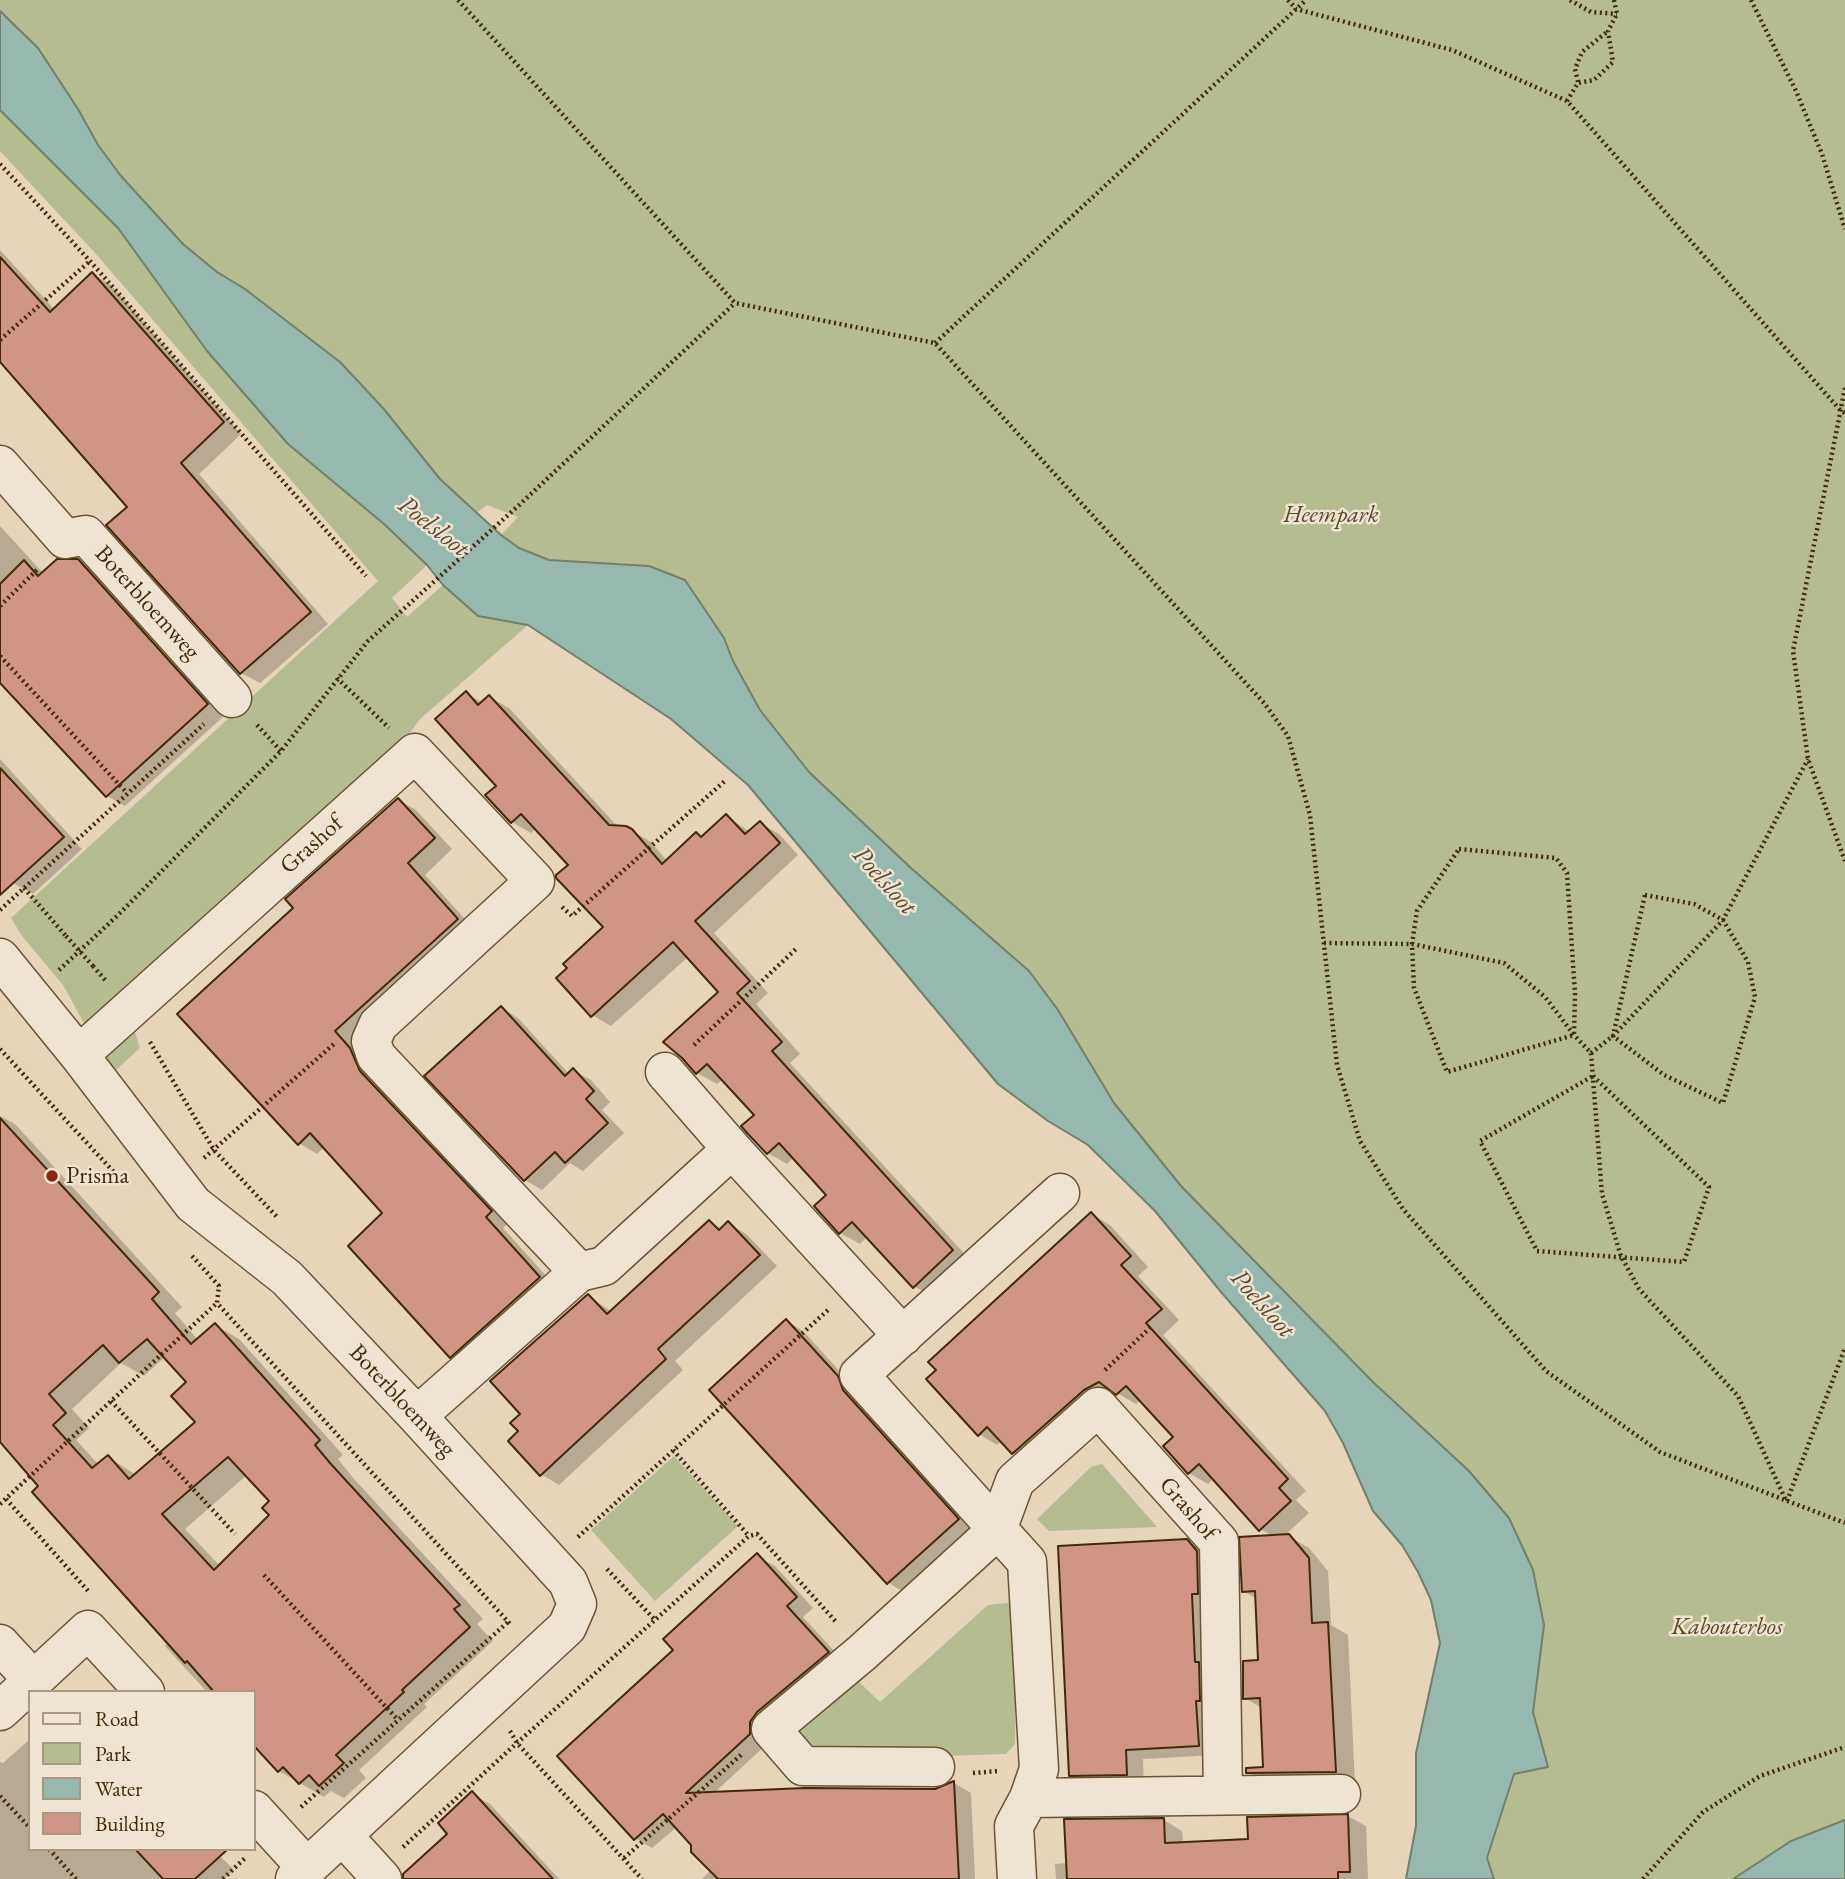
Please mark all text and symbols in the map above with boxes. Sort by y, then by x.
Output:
water label: Poelsloot [391,490,475,564]
park label: Heempark [1283,501,1379,529]
street label: Boterbloemweg [88,540,206,666]
street label: Grashof [275,809,349,881]
water label: Poelsloot [845,840,923,922]
place label: Prisma [66,1162,129,1190]
marker: Prisma [44,1168,60,1184]
water label: Poelsloot [1223,1263,1301,1345]
street label: Boterbloemweg [343,1339,461,1463]
street label: Grashof [1153,1471,1223,1547]
park label: Kabouterbos [1672,1613,1782,1641]
legend [28,1690,256,1851]
text: Road [95,1705,139,1732]
text: Park [95,1740,131,1767]
text: Water [95,1775,142,1802]
text: Building [95,1810,165,1837]

